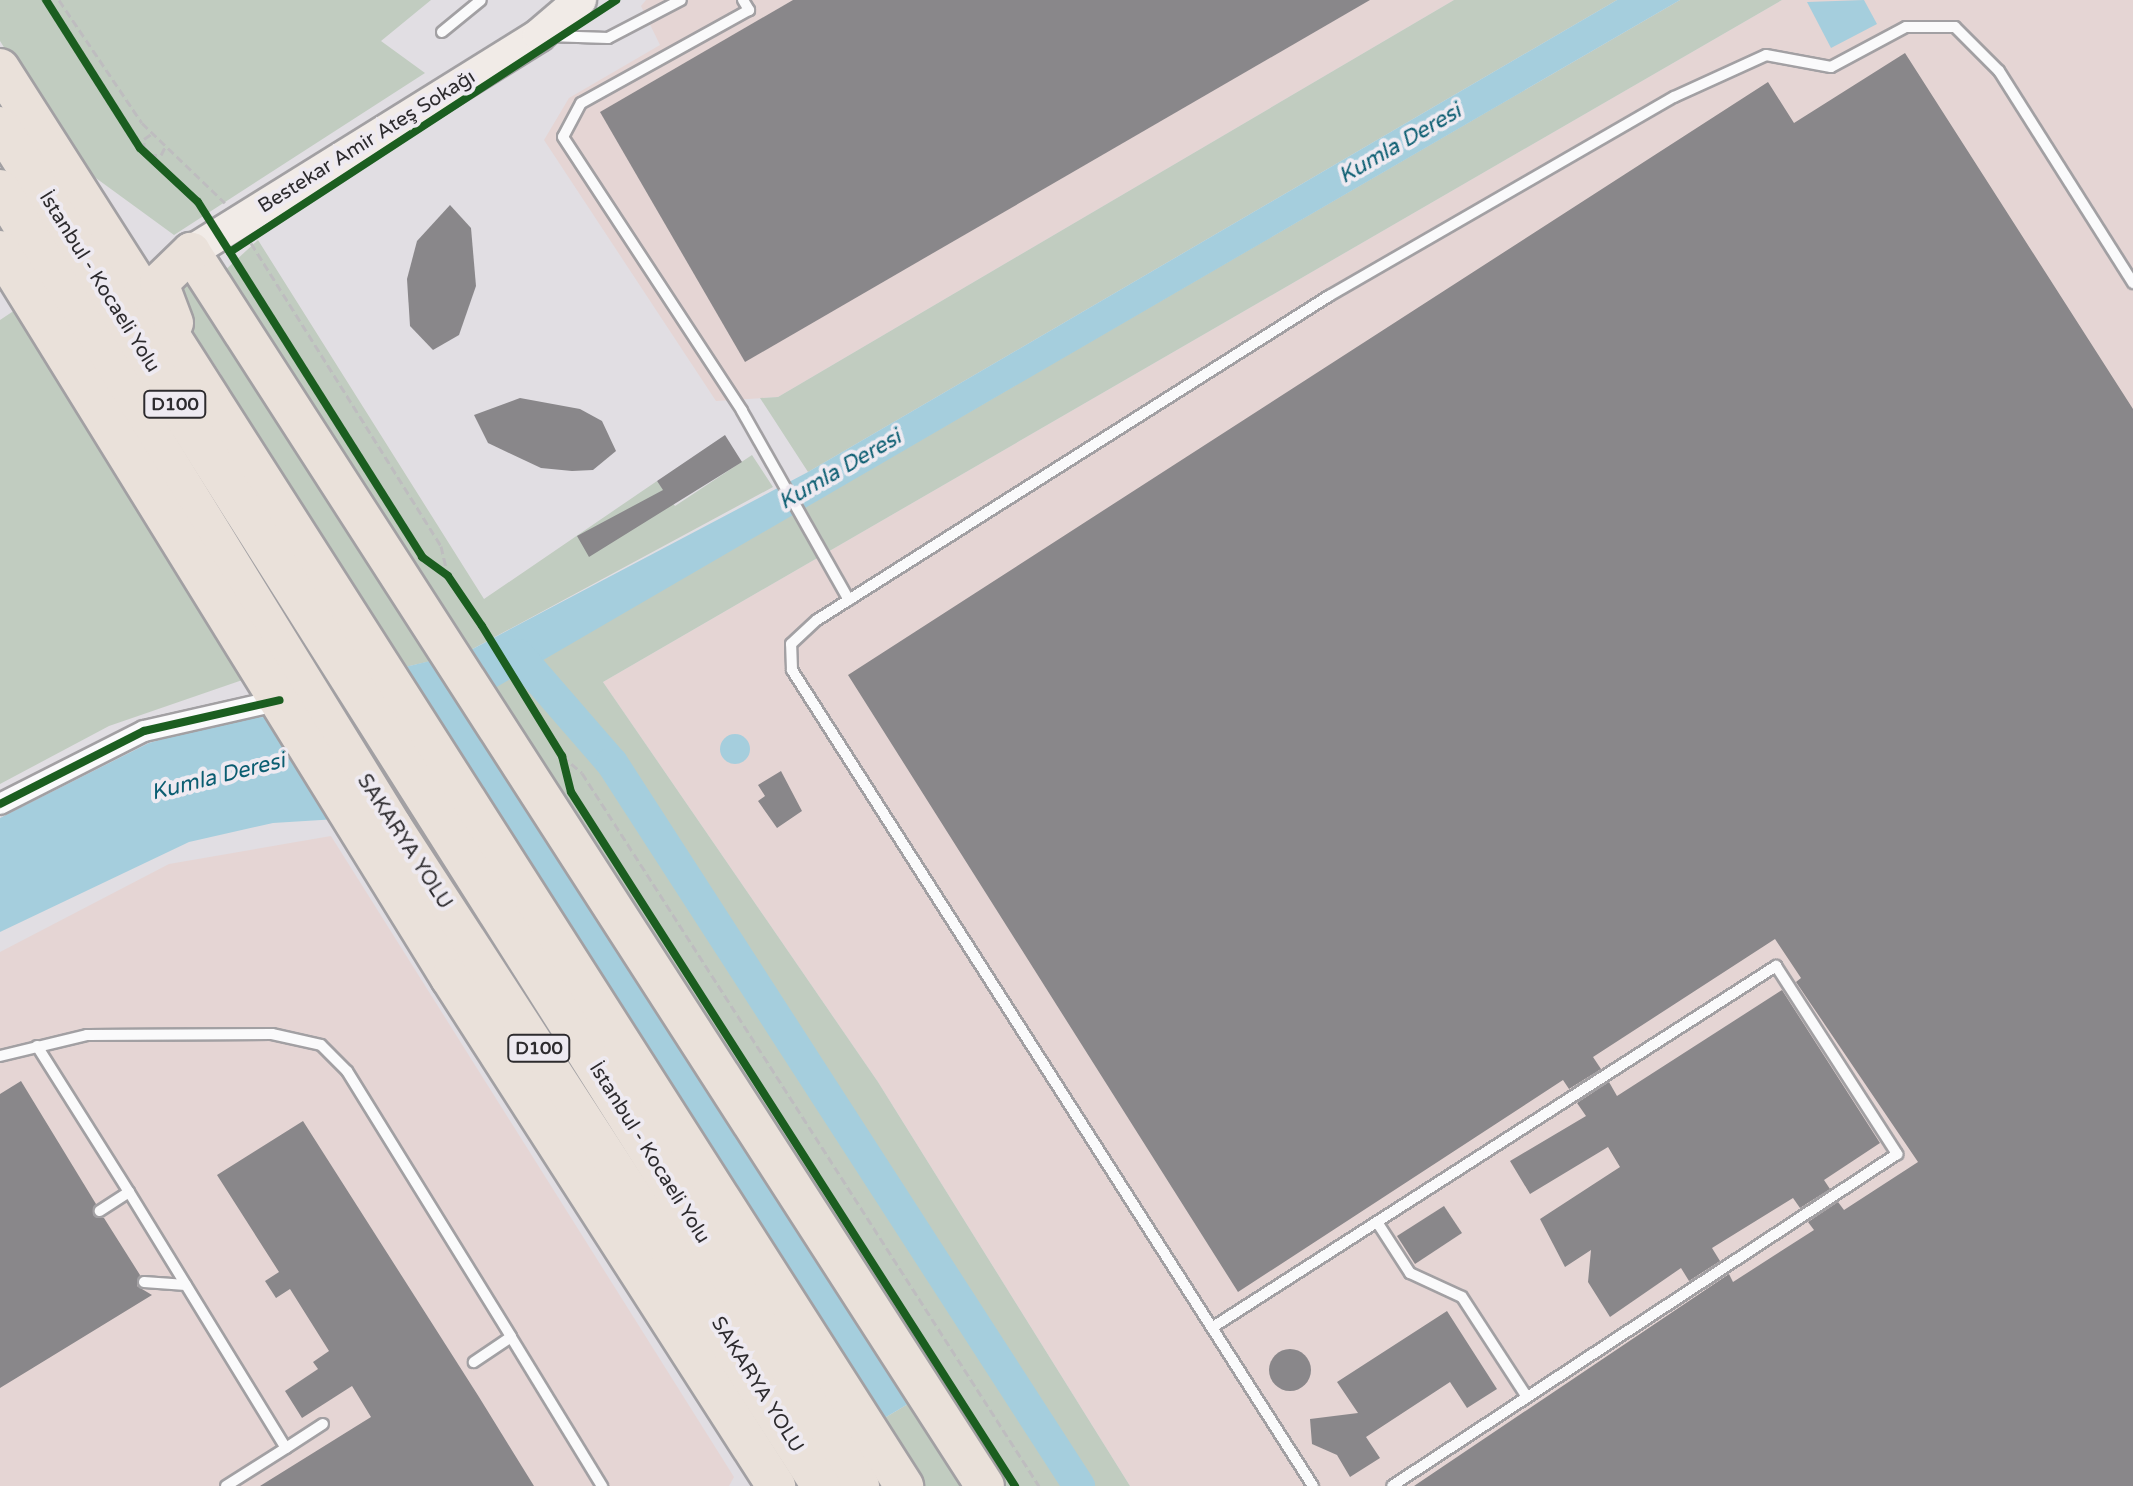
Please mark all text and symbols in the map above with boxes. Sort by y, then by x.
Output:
street label: Bestekar Amir Ateş Sokağı [254,65,480,219]
water label: Kumla Deresi [1334,98,1466,190]
street label: İstanbul - Kocaeli Yolu [33,187,165,377]
road number: D100 [143,390,207,418]
water label: Kumla Deresi [774,424,906,516]
water label: Kumla Deresi [148,748,288,806]
street label: SAKARYA YOLU [352,770,456,914]
road number: D100 [507,1034,571,1062]
street label: İstanbul - Kocaeli Yolu [583,1058,715,1248]
street label: SAKARYA YOLU [706,1313,808,1457]

